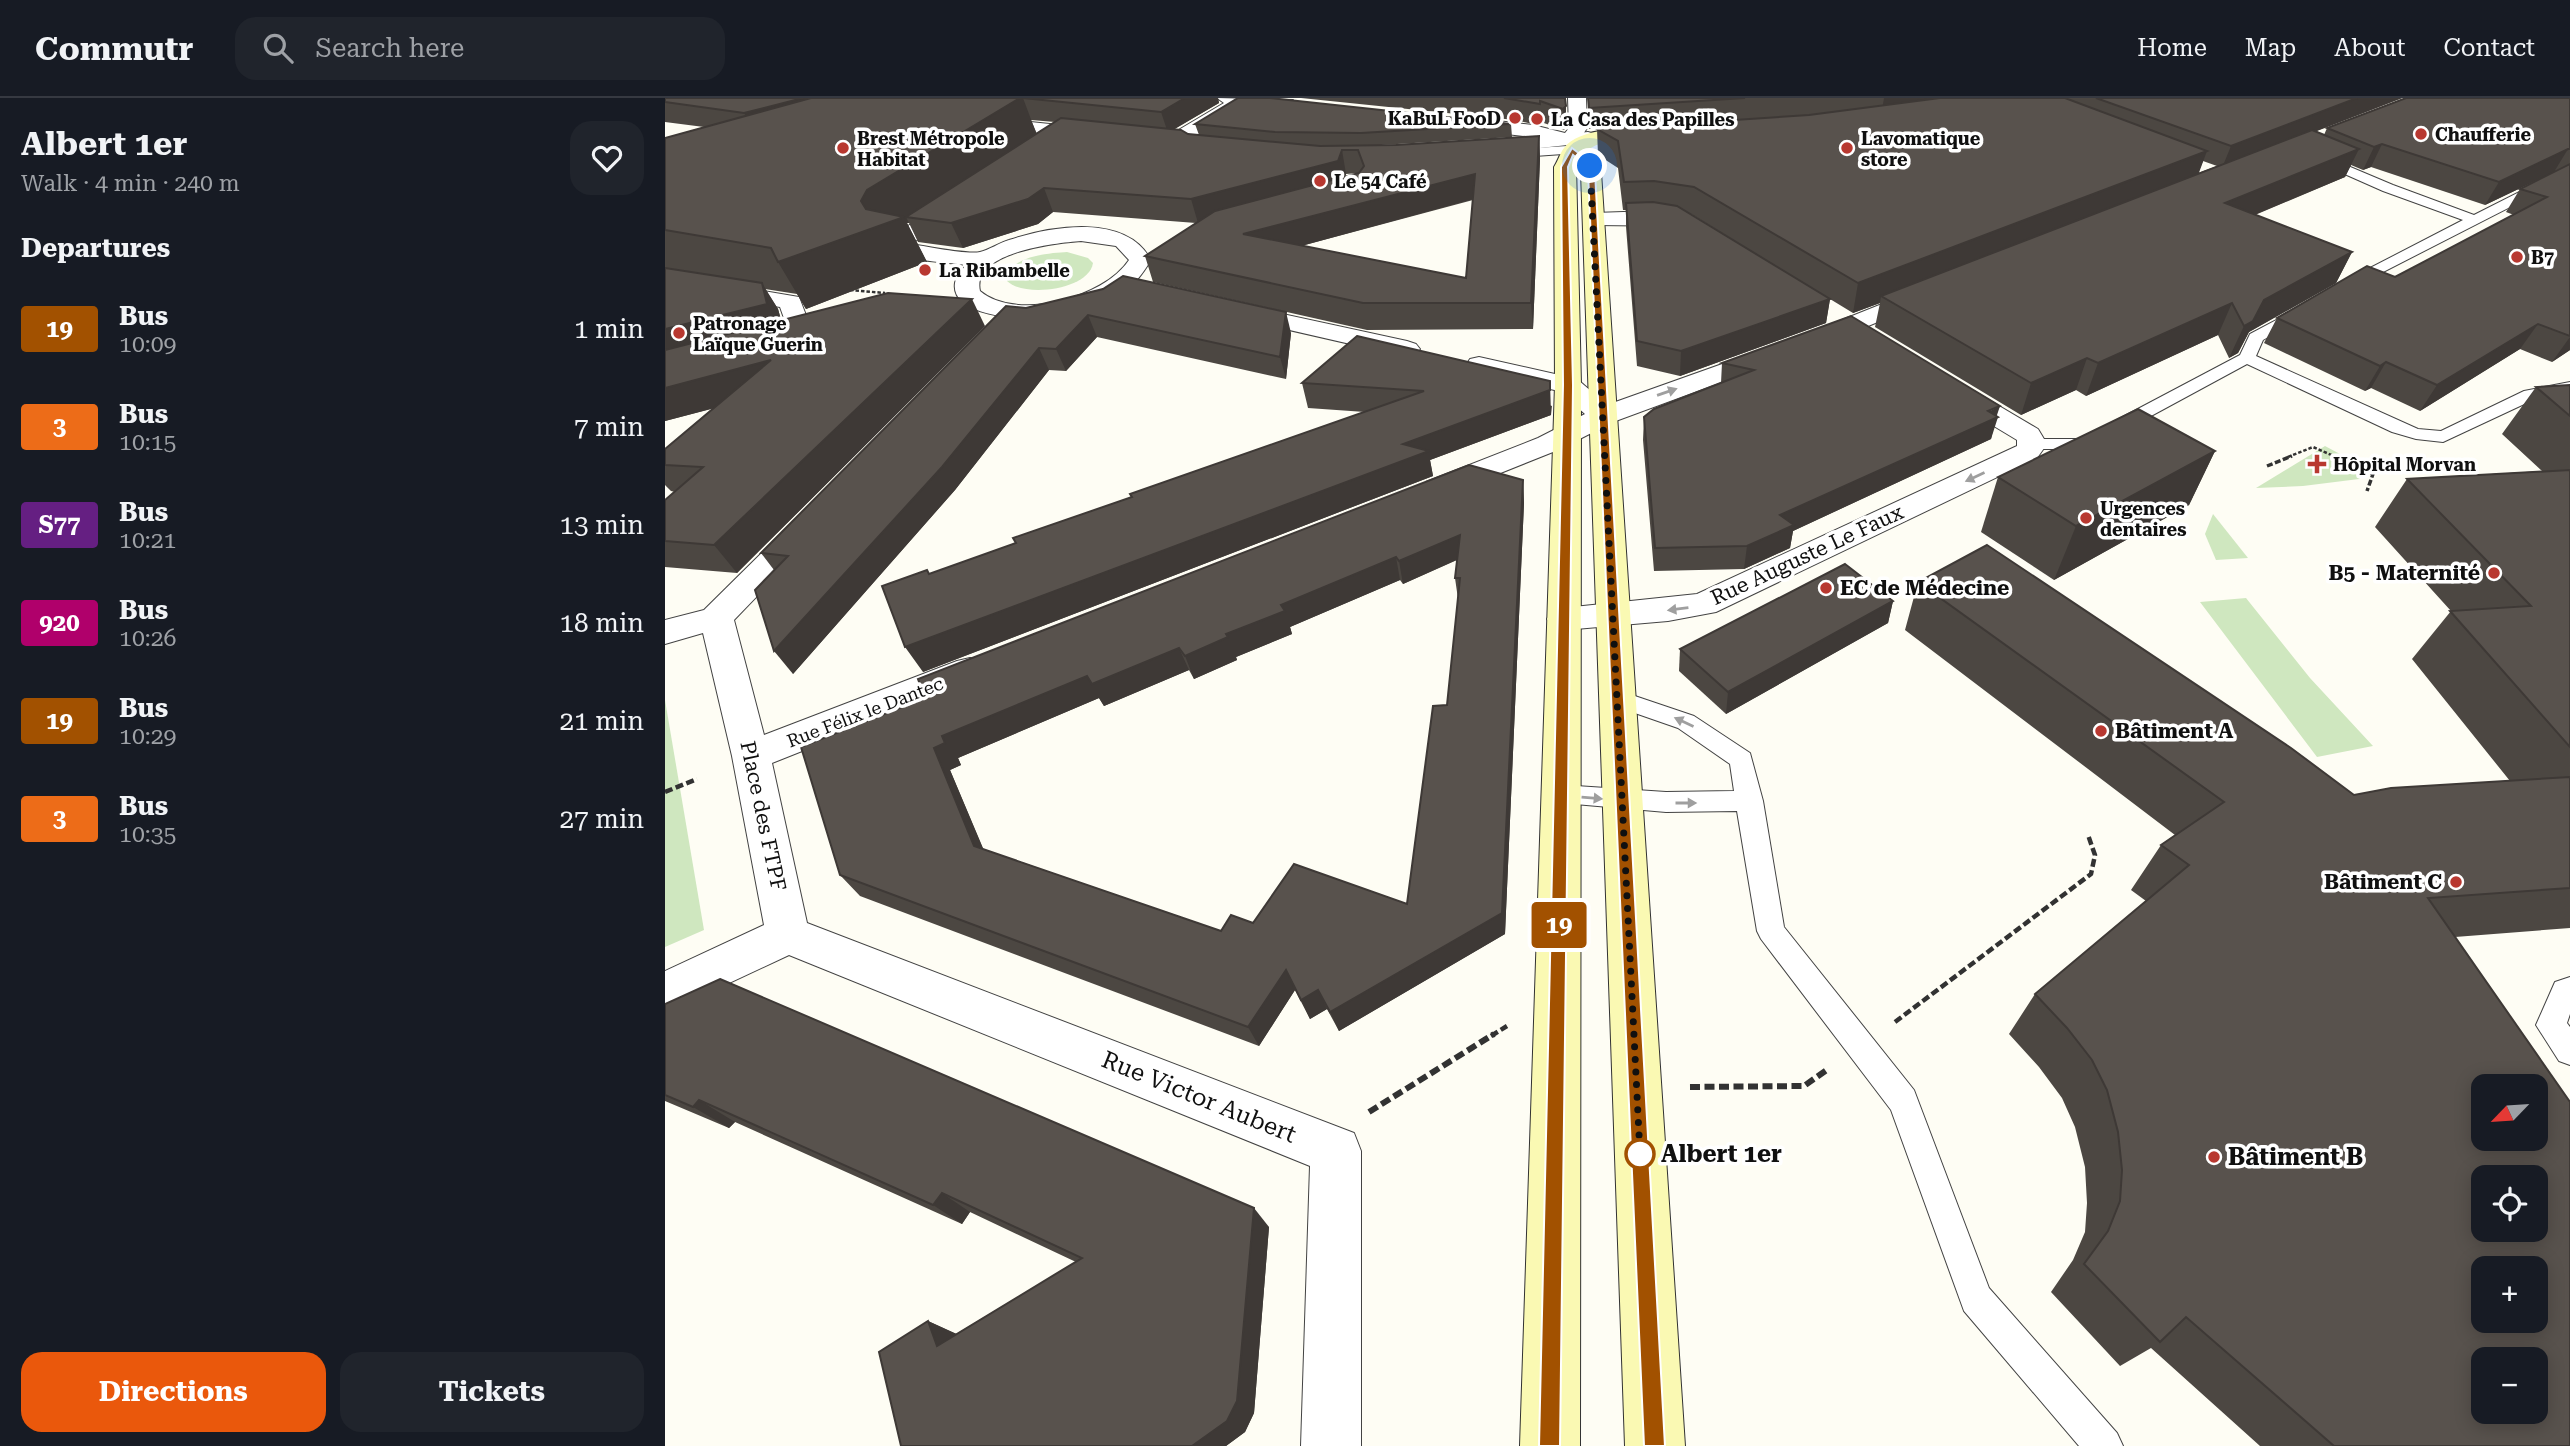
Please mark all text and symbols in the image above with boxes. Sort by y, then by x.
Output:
search box [235,17,725,80]
text: Commutr [35,29,193,68]
icon: search [259,29,297,67]
text: Search here [315,33,464,63]
text: Home [2137,34,2207,62]
text: Map [2245,34,2296,62]
text: About [2334,34,2405,62]
text: Contact [2443,34,2535,62]
place label: KaBuL FooD [1388,108,1501,129]
place label: La Casa des Papilles [1551,109,1734,130]
marker: KaBuL FooD [1507,110,1523,126]
marker: La Casa des Papilles [1529,111,1545,127]
button: heart [570,121,644,195]
text: Albert 1er [21,124,187,163]
place label: Chaufferie [2435,124,2531,145]
marker: Chaufferie [2413,126,2429,142]
place label: Brest Métropole Habitat [857,128,1005,170]
place label: Lavomatique store [1861,128,1981,170]
marker: Brest Métropole Habitat [835,140,851,156]
marker: Lavomatique store [1839,140,1855,156]
your location [1572,148,1607,183]
text: Walk · 4 min · 240 m [21,170,240,197]
place label: Le 54 Café [1334,171,1427,192]
marker: Le 54 Café [1312,173,1328,189]
text: Departures [21,233,170,263]
place label: B7 [2531,247,2554,268]
marker: B7 [2509,249,2525,265]
place label: La Ribambelle [939,260,1070,281]
marker: La Ribambelle [917,262,933,278]
text: Bus [119,301,168,331]
place label: Patronage Laïque Guerin [693,313,823,355]
text: 1 min [574,314,644,344]
text: 19 [46,315,73,343]
marker: Patronage Laïque Guerin [671,325,687,341]
text: 10:09 [119,331,176,358]
one-way arrow [1657,386,1678,397]
text: Bus [119,399,168,429]
text: 7 min [574,412,644,442]
text: 3 [53,413,66,441]
text: 10:15 [119,429,176,456]
marker: Hôpital Morvan [2307,454,2327,474]
place label: Hôpital Morvan [2333,454,2476,475]
one-way arrow [1965,471,1985,482]
text: Bus [119,497,168,527]
place label: Urgences dentaires [2100,498,2186,540]
street label: Rue Auguste Le Faux [1707,500,1907,610]
text: 13 min [560,510,644,540]
marker: Urgences dentaires [2078,510,2094,526]
text: S77 [39,511,80,539]
text: 10:21 [119,527,176,554]
place label: B5 - Maternité [2328,561,2480,585]
marker: B5 - Maternité [2486,565,2502,581]
place label: EC de Médecine [1840,576,2009,600]
marker: EC de Médecine [1818,580,1834,596]
text: Bus [119,595,168,625]
one-way arrow [1667,603,1689,614]
text: 18 min [560,608,644,638]
text: 920 [39,609,80,637]
text: 10:26 [119,625,176,652]
street label: Rue Félix le Dantec [784,673,946,751]
text: Bus [119,693,168,723]
text: 21 min [560,706,644,736]
text: 19 [46,707,73,735]
one-way arrow [1674,717,1694,728]
place label: Bâtiment A [2115,719,2234,743]
text: 10:29 [119,723,176,750]
marker: Bâtiment A [2093,723,2109,739]
street label: Place des FTPF [735,739,791,893]
text: Bus [119,791,168,821]
one-way arrow [1581,793,1603,804]
one-way arrow [1675,797,1697,809]
text: 27 min [560,804,644,834]
text: 3 [53,805,66,833]
text: 10:35 [119,821,176,848]
place label: Bâtiment C [2324,870,2442,894]
marker: Bâtiment C [2448,874,2464,890]
line badge: 19 [1527,902,1591,948]
text: 19 [1546,911,1572,939]
street label: Rue Victor Aubert [1098,1045,1300,1149]
north arrow [2471,1074,2548,1152]
map controls [2471,1074,2548,1424]
marker: Albert 1er [1625,1139,1655,1169]
place label: Albert 1er [1661,1140,1782,1168]
place label: Bâtiment B [2228,1143,2363,1171]
marker: Bâtiment B [2206,1149,2222,1165]
button: locate [2471,1165,2548,1242]
button: + [2471,1256,2548,1333]
button: − [2471,1347,2548,1424]
button: Directions [21,1352,326,1432]
button: Tickets [340,1352,644,1432]

